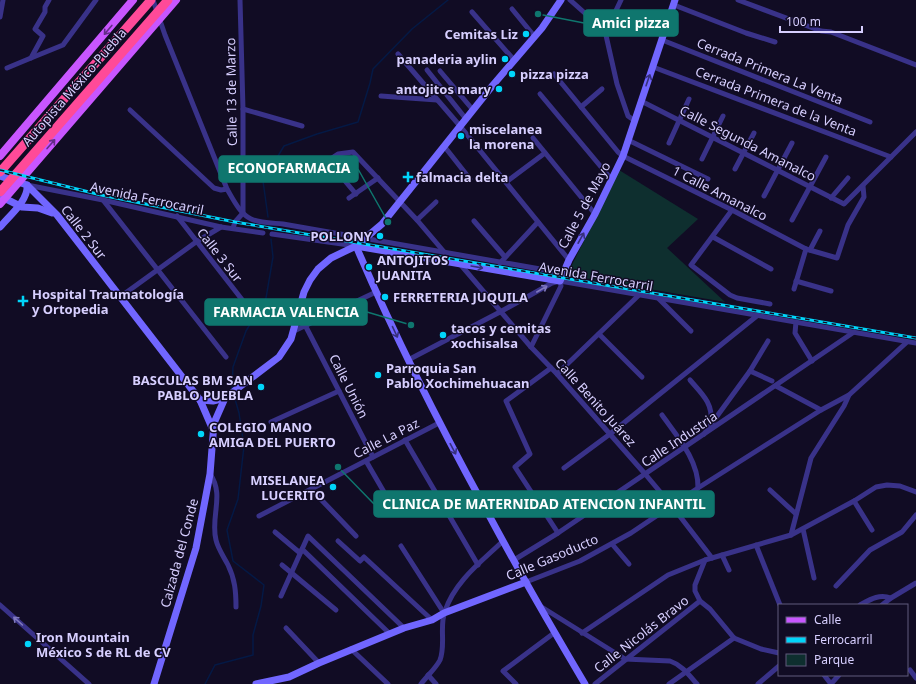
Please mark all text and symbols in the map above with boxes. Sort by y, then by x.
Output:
scale bar [780,8,862,34]
callout: Amici pizza [584,10,678,36]
text: Amici pizza [592,13,670,32]
text: 100 m [786,13,821,30]
street label: Autopista México-Puebla [18,24,130,150]
one-way arrow [103,24,112,35]
place label: Cemitas Liz [444,25,518,43]
marker: Cemitas Liz [521,29,531,39]
street label: Cerrada Primera La Venta [694,33,846,109]
street label: Calle 13 de Marzo [221,38,241,146]
place label: panaderia aylin [396,50,497,68]
marker: panaderia aylin [500,54,510,64]
street label: Cerrada Primera de la Venta [693,62,859,140]
place label: pizza pizza [520,65,589,83]
marker: pizza pizza [507,69,517,79]
one-way arrow [645,74,652,87]
place label: antojitos mary [396,80,492,98]
marker: antojitos mary [494,84,504,94]
street label: Calle Segunda Amanalco [677,101,819,185]
place label: miscelanea la morena [469,120,542,153]
marker: miscelanea la morena [456,131,466,141]
one-way arrow [46,139,56,149]
callout: ECONOFARMACIA [219,156,358,182]
text: ECONOFARMACIA [227,158,351,177]
street label: Calle 5 de Mayo [554,158,615,252]
street label: 1 Calle Amanalco [669,161,771,225]
place label: falmacia delta [416,168,508,186]
marker: falmacia delta [403,172,413,182]
street label: Avenida Ferrocarril [89,177,205,219]
street label: Calle 2 Sur [57,201,111,263]
street label: Calle 3 Sur [193,224,247,286]
place label: POLLONY [310,227,373,245]
marker: POLLONY [375,231,385,241]
one-way arrow [578,232,586,244]
place label: ANTOJITOS JUANITA [376,251,448,284]
street label: Avenida Ferrocarril [537,257,655,295]
marker: ANTOJITOS JUANITA [364,262,374,272]
one-way arrow [470,263,483,271]
one-way arrow [536,284,548,292]
place label: Hospital Traumatología y Ortopedia [32,285,184,318]
place label: FERRETERIA JUQUILA [393,288,528,306]
marker: FERRETERIA JUQUILA [380,292,390,302]
marker: Hospital Traumatología y Ortopedia [17,295,29,307]
callout: FARMACIA VALENCIA [205,299,367,325]
text: FARMACIA VALENCIA [213,302,359,321]
place label: tacos y cemitas xochisalsa [451,319,551,352]
one-way arrow [392,326,399,338]
marker: tacos y cemitas xochisalsa [438,330,448,340]
street label: Calle Unión [325,351,373,421]
street label: Calle Benito Juárez [551,354,641,450]
place label: Parroquia San Pablo Xochimehuacan [386,359,529,392]
marker: Parroquia San Pablo Xochimehuacan [373,370,383,380]
place label: BASCULAS BM SAN PABLO PUEBLA [132,371,253,404]
marker: BASCULAS BM SAN PABLO PUEBLA [256,382,266,392]
street label: Calle Industria [637,407,721,471]
street label: Calle La Paz [350,414,422,462]
place label: COLEGIO MANO AMIGA DEL PUERTO [209,418,336,451]
marker: COLEGIO MANO AMIGA DEL PUERTO [196,429,206,439]
one-way arrow [449,442,457,454]
place label: MISELANEA LUCERITO [250,471,325,504]
marker: MISELANEA LUCERITO [328,482,338,492]
callout: CLINICA DE MATERNIDAD ATENCION INFANTIL [374,491,714,517]
text: CLINICA DE MATERNIDAD ATENCION INFANTIL [382,494,706,513]
street label: Calzada del Conde [156,496,202,610]
street label: Calle Gasoducto [503,529,601,585]
street label: Calle Nicolás Bravo [590,591,692,677]
legend [778,604,908,676]
text: Calle [814,611,842,628]
one-way arrow [14,617,24,626]
place label: Iron Mountain México S de RL de CV [36,628,171,661]
text: Ferrocarril [814,631,873,648]
marker: Iron Mountain México S de RL de CV [23,639,33,649]
text: Parque [814,651,855,668]

